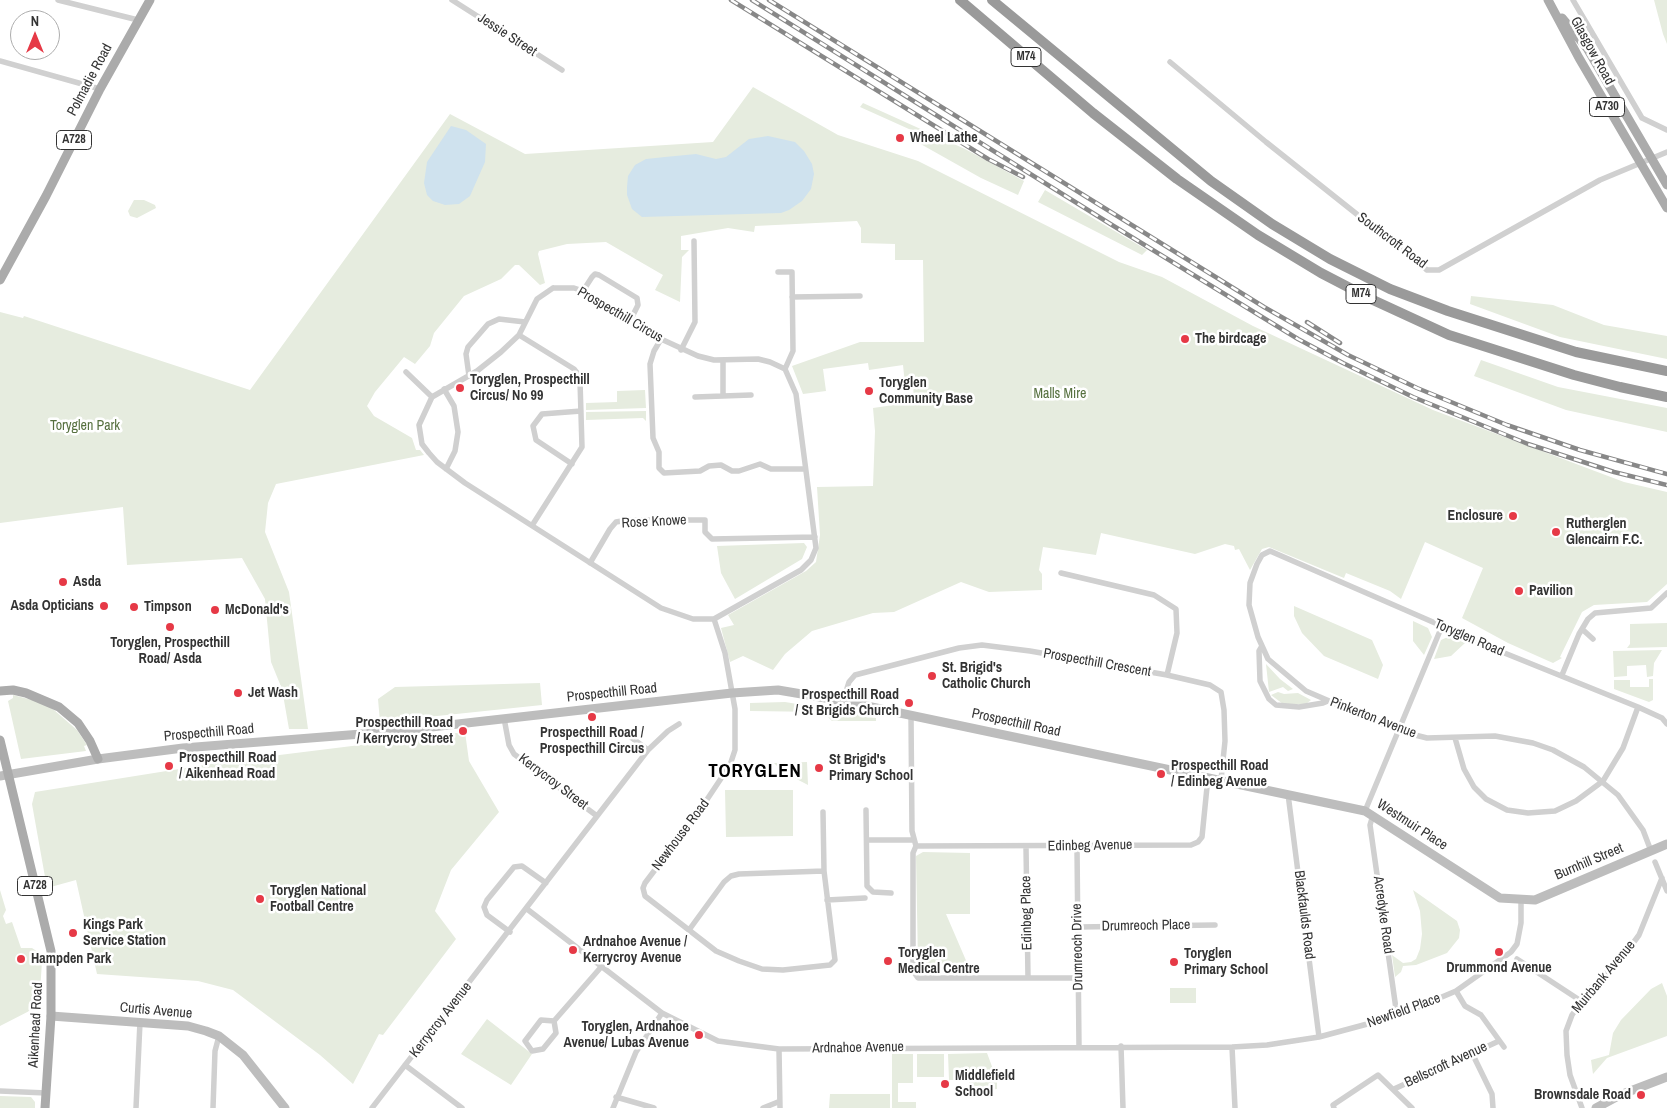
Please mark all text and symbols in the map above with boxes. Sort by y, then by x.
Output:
north arrow [10,10,60,60]
street label: Jessie Street [474,10,540,60]
text: N [31,12,39,30]
street label: Glasgow Road [1566,14,1618,88]
street label: Polmadie Road [64,41,116,119]
road number: M74 [1011,48,1041,66]
road number: A730 [1590,98,1624,116]
road number: A728 [56,130,92,150]
place label: Wheel Lathe [910,130,978,146]
marker: Wheel Lathe [894,132,906,144]
street label: Southcroft Road [1354,209,1430,273]
street label: Prospecthill Circus [574,284,666,346]
road number: M74 [1346,284,1376,304]
place label: The birdcage [1195,331,1266,347]
marker: The birdcage [1179,333,1191,345]
place label: Toryglen, Prospecthill Circus/ No 99 [470,372,590,404]
place label: Toryglen Community Base [879,375,973,408]
marker: Toryglen, Prospecthill Circus/ No 99 [454,382,466,394]
marker: Toryglen Community Base [863,385,875,397]
park label: Malls Mire [1034,386,1086,402]
park label: Toryglen Park [50,418,120,434]
place label: Enclosure [1447,508,1503,524]
marker: Enclosure [1507,510,1519,522]
street label: Rose Knowe [621,512,687,532]
place label: Rutherglen Glencairn F.C. [1566,516,1643,548]
marker: Rutherglen Glencairn F.C. [1550,526,1562,538]
place label: Asda [73,574,101,590]
marker: Asda [57,576,69,588]
place label: Pavilion [1529,583,1573,599]
marker: Pavilion [1513,585,1525,597]
place label: Asda Opticians [10,598,94,614]
place label: Timpson [144,599,192,615]
marker: Asda Opticians [98,600,110,612]
marker: Timpson [128,601,140,613]
place label: McDonald's [225,602,289,618]
marker: McDonald's [209,604,221,616]
street label: Toryglen Road [1432,616,1506,660]
marker: Toryglen, Prospecthill Road/ Asda [164,621,176,633]
place label: Toryglen, Prospecthill Road/ Asda [110,635,230,668]
street label: Prospecthill Crescent [1042,645,1152,681]
place label: St. Brigid's Catholic Church [942,660,1031,692]
marker: St. Brigid's Catholic Church [926,670,938,682]
street label: Prospecthill Road [566,680,658,706]
place label: Jet Wash [248,685,298,701]
marker: Jet Wash [232,687,244,699]
place label: Prospecthill Road / St Brigids Church [795,687,899,720]
street label: Pinkerton Avenue [1327,694,1419,742]
marker: Prospecthill Road / St Brigids Church [903,697,915,709]
street label: Prospecthill Road [970,705,1062,741]
marker: Prospecthill Road / Prospecthill Circus [586,711,598,723]
place label: Prospecthill Road / Kerrycroy Street [355,715,453,748]
street label: Prospecthill Road [163,721,255,745]
marker: Prospecthill Road / Kerrycroy Street [457,725,469,737]
place label: Prospecthill Road / Prospecthill Circus [540,725,644,758]
place label: Prospecthill Road / Aikenhead Road [179,750,277,782]
street label: Kerrycroy Street [515,750,591,814]
place label: St Brigid's Primary School [829,752,913,784]
place label: Prospecthill Road / Edinbeg Avenue [1171,758,1269,790]
marker: Prospecthill Road / Aikenhead Road [163,760,175,772]
district label: TORYGLEN [707,761,803,783]
marker: St Brigid's Primary School [813,762,825,774]
marker: Prospecthill Road / Edinbeg Avenue [1155,768,1167,780]
street label: Newhouse Road [649,796,713,874]
street label: Westmuir Place [1374,796,1450,854]
street label: Edinbeg Avenue [1048,837,1132,855]
street label: Burnhill Street [1552,840,1626,884]
street label: Blackfaulds Road [1290,870,1318,960]
street label: Acredyke Road [1369,875,1397,955]
road number: A728 [18,876,52,896]
street label: Edinbeg Place [1018,876,1036,950]
place label: Toryglen National Football Centre [270,883,366,916]
marker: Toryglen National Football Centre [254,893,266,905]
street label: Drumreoch Drive [1069,903,1087,991]
place label: Kings Park Service Station [83,917,166,950]
street label: Drumreoch Place [1102,917,1190,935]
marker: Kings Park Service Station [67,927,79,939]
place label: Ardnahoe Avenue / Kerrycroy Avenue [583,934,687,966]
street label: Muirbank Avenue [1569,937,1639,1017]
marker: Ardnahoe Avenue / Kerrycroy Avenue [567,944,579,956]
place label: Toryglen Medical Centre [898,945,980,978]
place label: Toryglen Primary School [1184,946,1268,979]
marker: Drummond Avenue [1493,946,1505,958]
place label: Hampden Park [31,951,111,967]
marker: Hampden Park [15,953,27,965]
marker: Toryglen Medical Centre [882,955,894,967]
marker: Toryglen Primary School [1168,956,1180,968]
place label: Drummond Avenue [1446,960,1552,976]
street label: Kerrycroy Avenue [406,979,476,1061]
street label: Aikenhead Road [25,982,47,1068]
street label: Newfield Place [1365,990,1443,1032]
street label: Curtis Avenue [119,999,193,1023]
place label: Toryglen, Ardnahoe Avenue/ Lubas Avenue [564,1019,689,1052]
marker: Toryglen, Ardnahoe Avenue/ Lubas Avenue [693,1029,705,1041]
street label: Ardnahoe Avenue [812,1039,904,1057]
street label: Bellscroft Avenue [1402,1039,1490,1091]
place label: Middlefield School [955,1068,1015,1100]
marker: Middlefield School [939,1078,951,1090]
place label: Brownsdale Road [1534,1087,1631,1103]
marker: Brownsdale Road [1635,1089,1647,1101]

